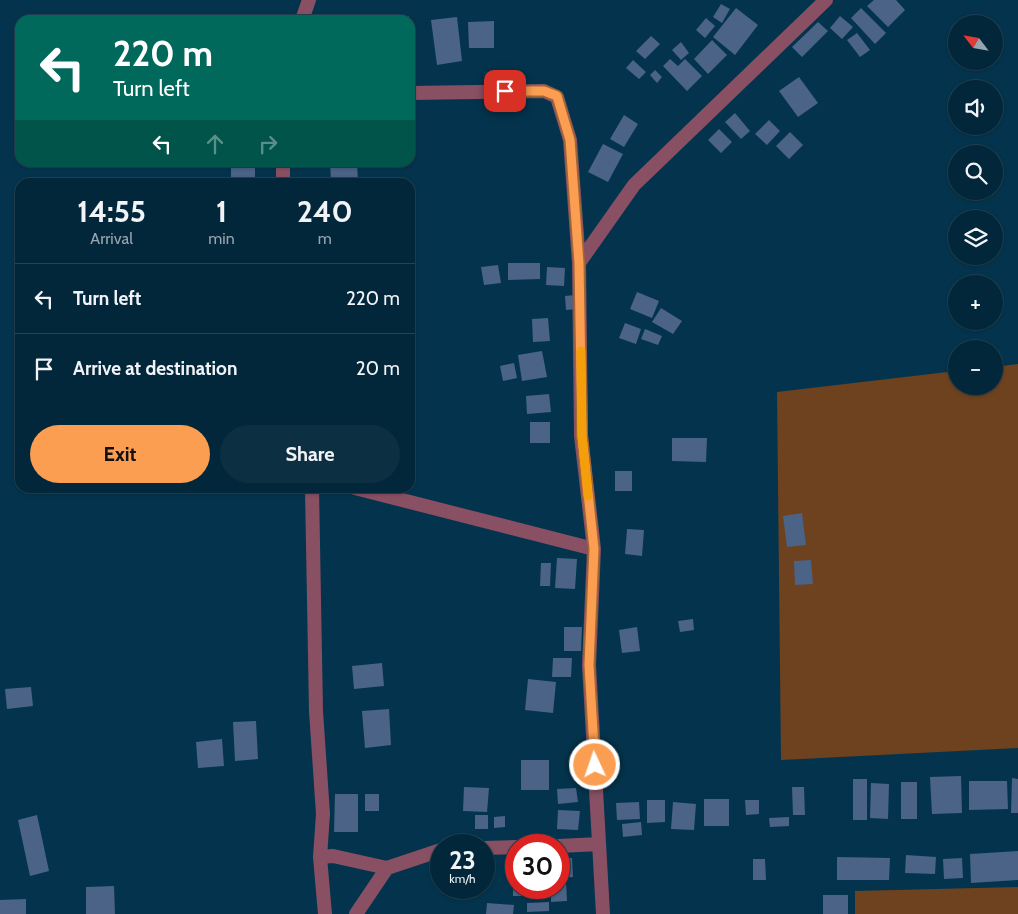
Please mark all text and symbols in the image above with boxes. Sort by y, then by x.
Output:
north arrow [948,15,1002,70]
map controls [948,15,1003,395]
text: 220 m [113,32,213,75]
icon: left [30,35,95,100]
pin [484,70,526,112]
text: Turn left [113,75,190,102]
icon: arrive [491,77,519,105]
button: sound [948,80,1003,135]
icon: left [148,130,176,158]
icon: ahead [201,130,229,158]
icon: right [254,130,282,158]
button: search [948,145,1003,200]
text: 14:55 [77,193,146,230]
text: 1 [216,193,227,230]
text: 240 [297,193,353,230]
button: layers [948,210,1003,265]
text: Arrival [90,229,133,248]
text: min [208,229,235,248]
text: m [318,229,332,248]
button: + [948,275,1003,330]
icon: left [30,285,58,313]
text: Turn left [73,287,141,310]
text: 220 m [346,287,400,310]
button: − [948,340,1003,395]
icon: arrive [30,355,58,383]
text: Arrive at destination [73,357,237,380]
text: 20 m [356,357,400,380]
button: Exit [30,425,210,483]
button: Share [220,425,400,483]
position arrow [568,738,620,790]
speed limit sign: 30 [505,834,570,899]
text: 23 [449,845,476,875]
text: km/h [449,871,476,886]

